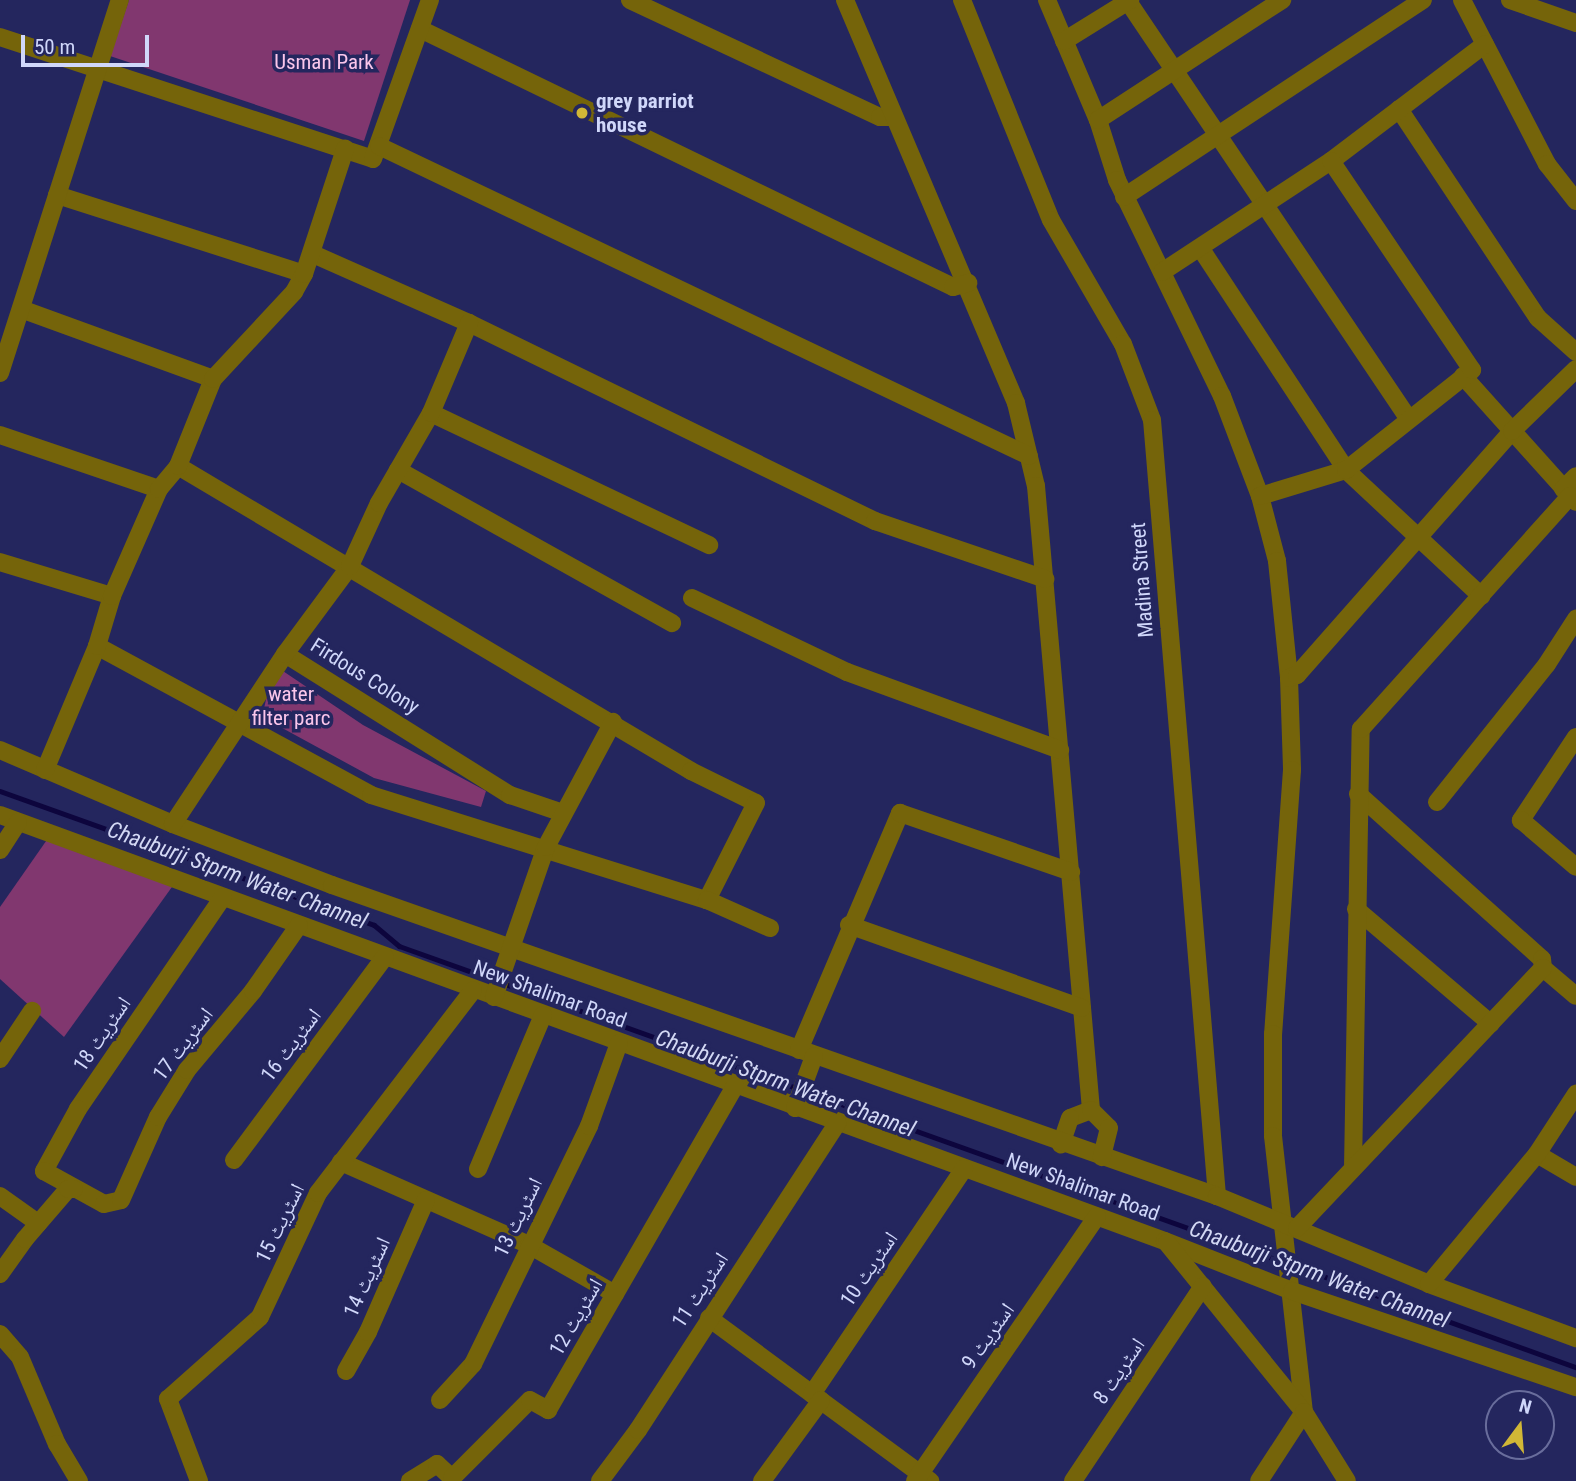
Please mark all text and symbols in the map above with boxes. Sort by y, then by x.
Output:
scale bar [24,21,152,65]
text: 50 m [34,35,75,59]
park label: Usman Park [274,49,374,75]
place label: grey parriot house [596,88,694,138]
marker: grey parriot house [574,105,590,121]
street label: Madina Street [1125,522,1159,638]
street label: Firdous Colony [306,633,424,719]
park label: water filter parc [252,681,330,731]
water label: Chauburji Stprm Water Channel [103,816,371,936]
street label: New Shalimar Road [470,955,630,1033]
street label: اسٹریٹ 18 [68,992,136,1076]
street label: اسٹریٹ 17 [147,1003,219,1085]
street label: اسٹریٹ 16 [255,1004,327,1086]
water label: Chauburji Stprm Water Channel [651,1024,919,1144]
street label: New Shalimar Road [1003,1148,1163,1226]
street label: اسٹریٹ 13 [488,1173,548,1261]
street label: اسٹریٹ 15 [250,1179,310,1267]
water label: Chauburji Stprm Water Channel [1185,1215,1453,1335]
street label: اسٹریٹ 10 [835,1227,903,1311]
street label: اسٹریٹ 14 [338,1233,396,1321]
street label: اسٹریٹ 11 [666,1248,734,1332]
street label: اسٹریٹ 12 [544,1274,608,1360]
street label: اسٹریٹ 9 [956,1298,1020,1374]
street label: اسٹریٹ 8 [1088,1333,1150,1409]
north arrow [1485,1390,1555,1460]
text: N [1517,1394,1534,1419]

